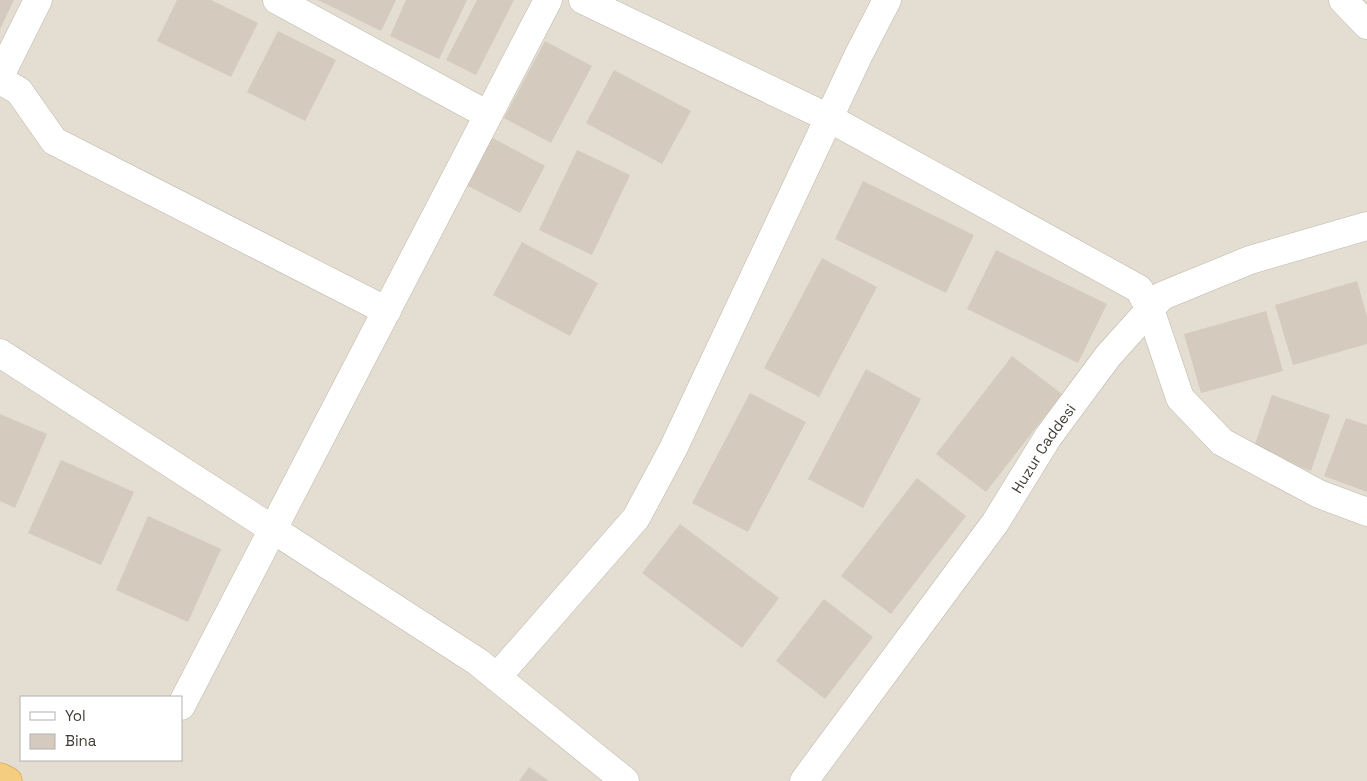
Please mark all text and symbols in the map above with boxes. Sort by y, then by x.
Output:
street label: Huzur Caddesi [1006,399,1079,496]
legend [20,696,182,761]
text: Yol [65,706,86,725]
text: Bina [65,731,97,750]

